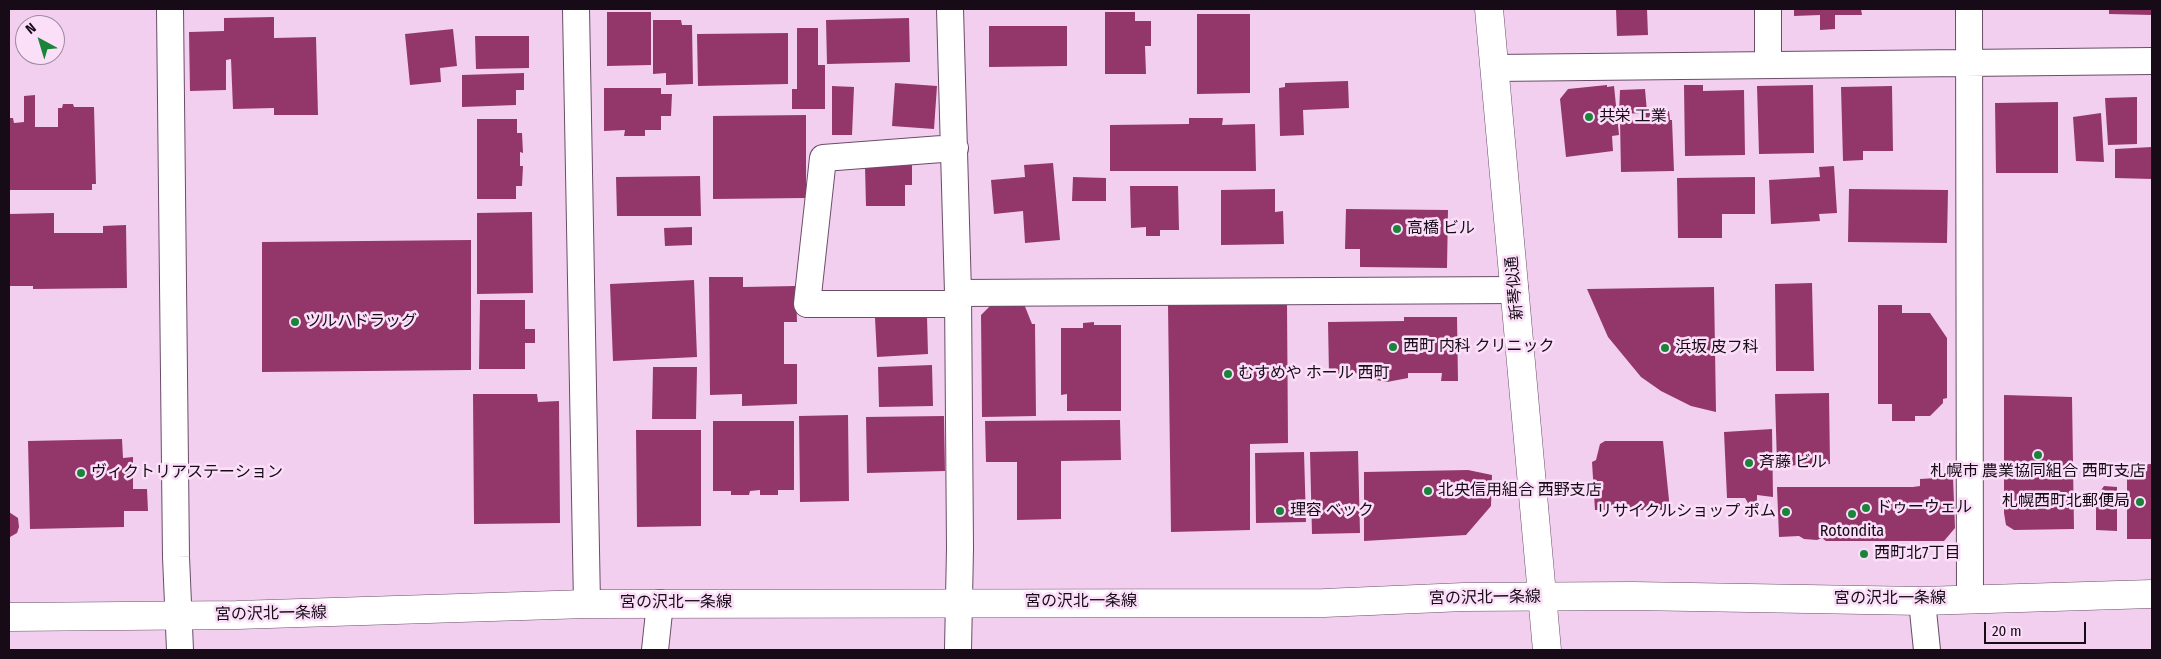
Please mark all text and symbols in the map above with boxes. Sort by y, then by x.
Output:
north arrow [15,15,65,65]
text: N [22,19,39,38]
place label: 共栄 工業 [1599,107,1667,127]
marker: 共栄 工業 [1583,111,1595,123]
place label: 高橋 ビル [1407,219,1475,239]
marker: 高橋 ビル [1391,223,1403,235]
street label: 新琴似通 [1503,255,1527,321]
place label: ツルハドラッグ [305,312,417,332]
marker: ツルハドラッグ [289,316,301,328]
place label: 西町 内科 クリニック [1403,337,1555,357]
place label: 浜坂 皮フ科 [1675,338,1759,358]
marker: 西町 内科 クリニック [1387,341,1399,353]
marker: 浜坂 皮フ科 [1659,342,1671,354]
place label: むすめや ホール 西町 [1238,364,1390,384]
marker: むすめや ホール 西町 [1222,368,1234,380]
marker: 札幌市 農業協同組合 西町支店 [2032,449,2044,461]
place label: 斉藤 ビル [1759,453,1827,473]
marker: 斉藤 ビル [1743,457,1755,469]
place label: 札幌市 農業協同組合 西町支店 [1930,462,2146,482]
place label: ヴィクトリアステーション [91,463,283,483]
marker: ヴィクトリアステーション [75,467,87,479]
place label: 北央信用組合 西野支店 [1438,481,1602,501]
marker: 北央信用組合 西野支店 [1422,485,1434,497]
place label: 札幌西町北郵便局 [2002,492,2130,512]
marker: 札幌西町北郵便局 [2134,496,2146,508]
place label: ドゥーウェル [1876,498,1972,518]
place label: 理容 ベック [1290,501,1374,521]
place label: リサイクルショップ ポム [1596,502,1776,522]
marker: ドゥーウェル [1860,502,1872,514]
marker: 理容 ベック [1274,505,1286,517]
marker: リサイクルショップ ポム [1780,506,1792,518]
marker: Rotondita [1846,508,1858,520]
place label: Rotondita [1820,522,1884,542]
place label: 西町北7丁目 [1874,544,1960,564]
marker: 西町北7丁目 [1858,548,1870,560]
street label: 宮の沢北一条線 [1429,587,1541,609]
street label: 宮の沢北一条線 [1834,589,1946,609]
street label: 宮の沢北一条線 [1025,592,1137,612]
street label: 宮の沢北一条線 [620,593,732,613]
street label: 宮の沢北一条線 [215,603,327,625]
scale bar [1986,612,2088,644]
text: 20 m [1992,622,2022,640]

